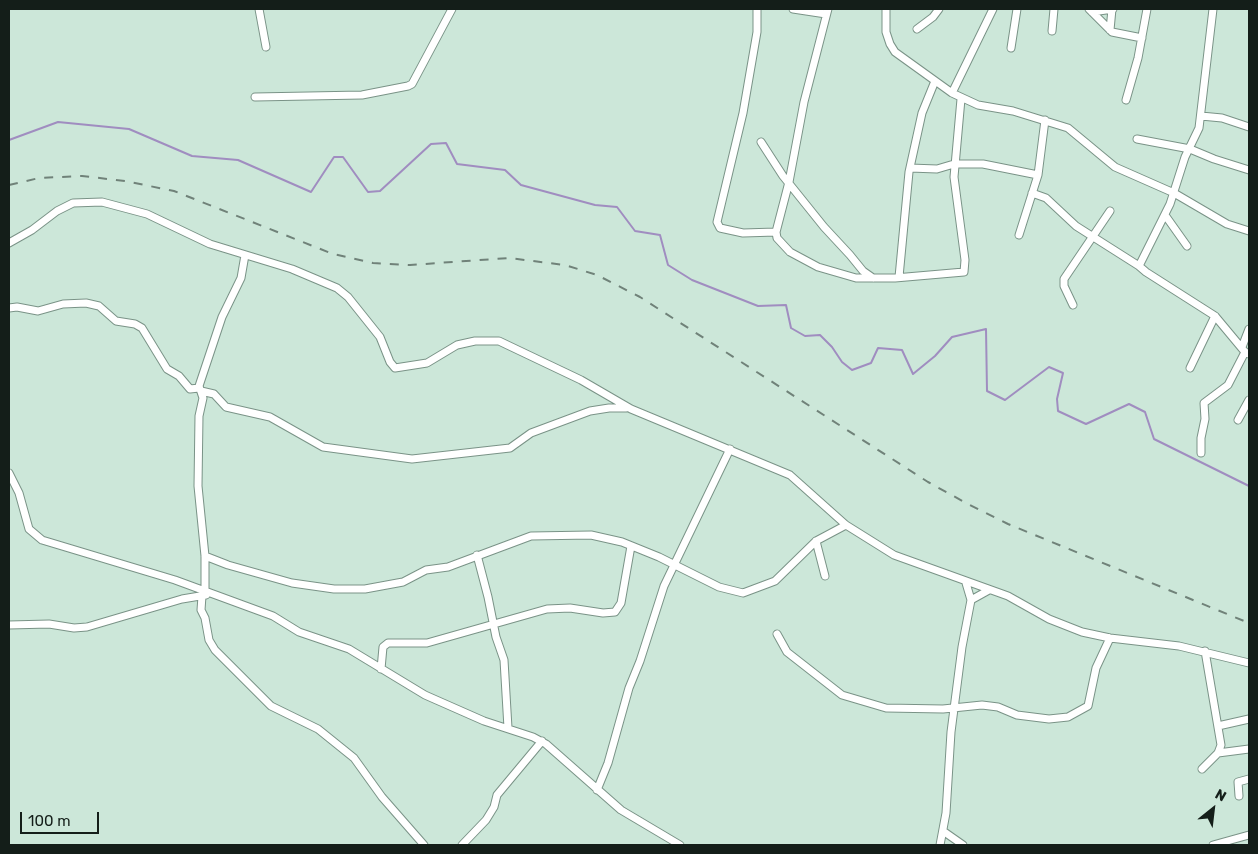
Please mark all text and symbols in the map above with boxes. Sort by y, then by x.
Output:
north arrow [1188,784,1238,834]
text: N [1212,786,1229,805]
scale bar [22,802,101,834]
text: 100 m [28,812,70,830]

